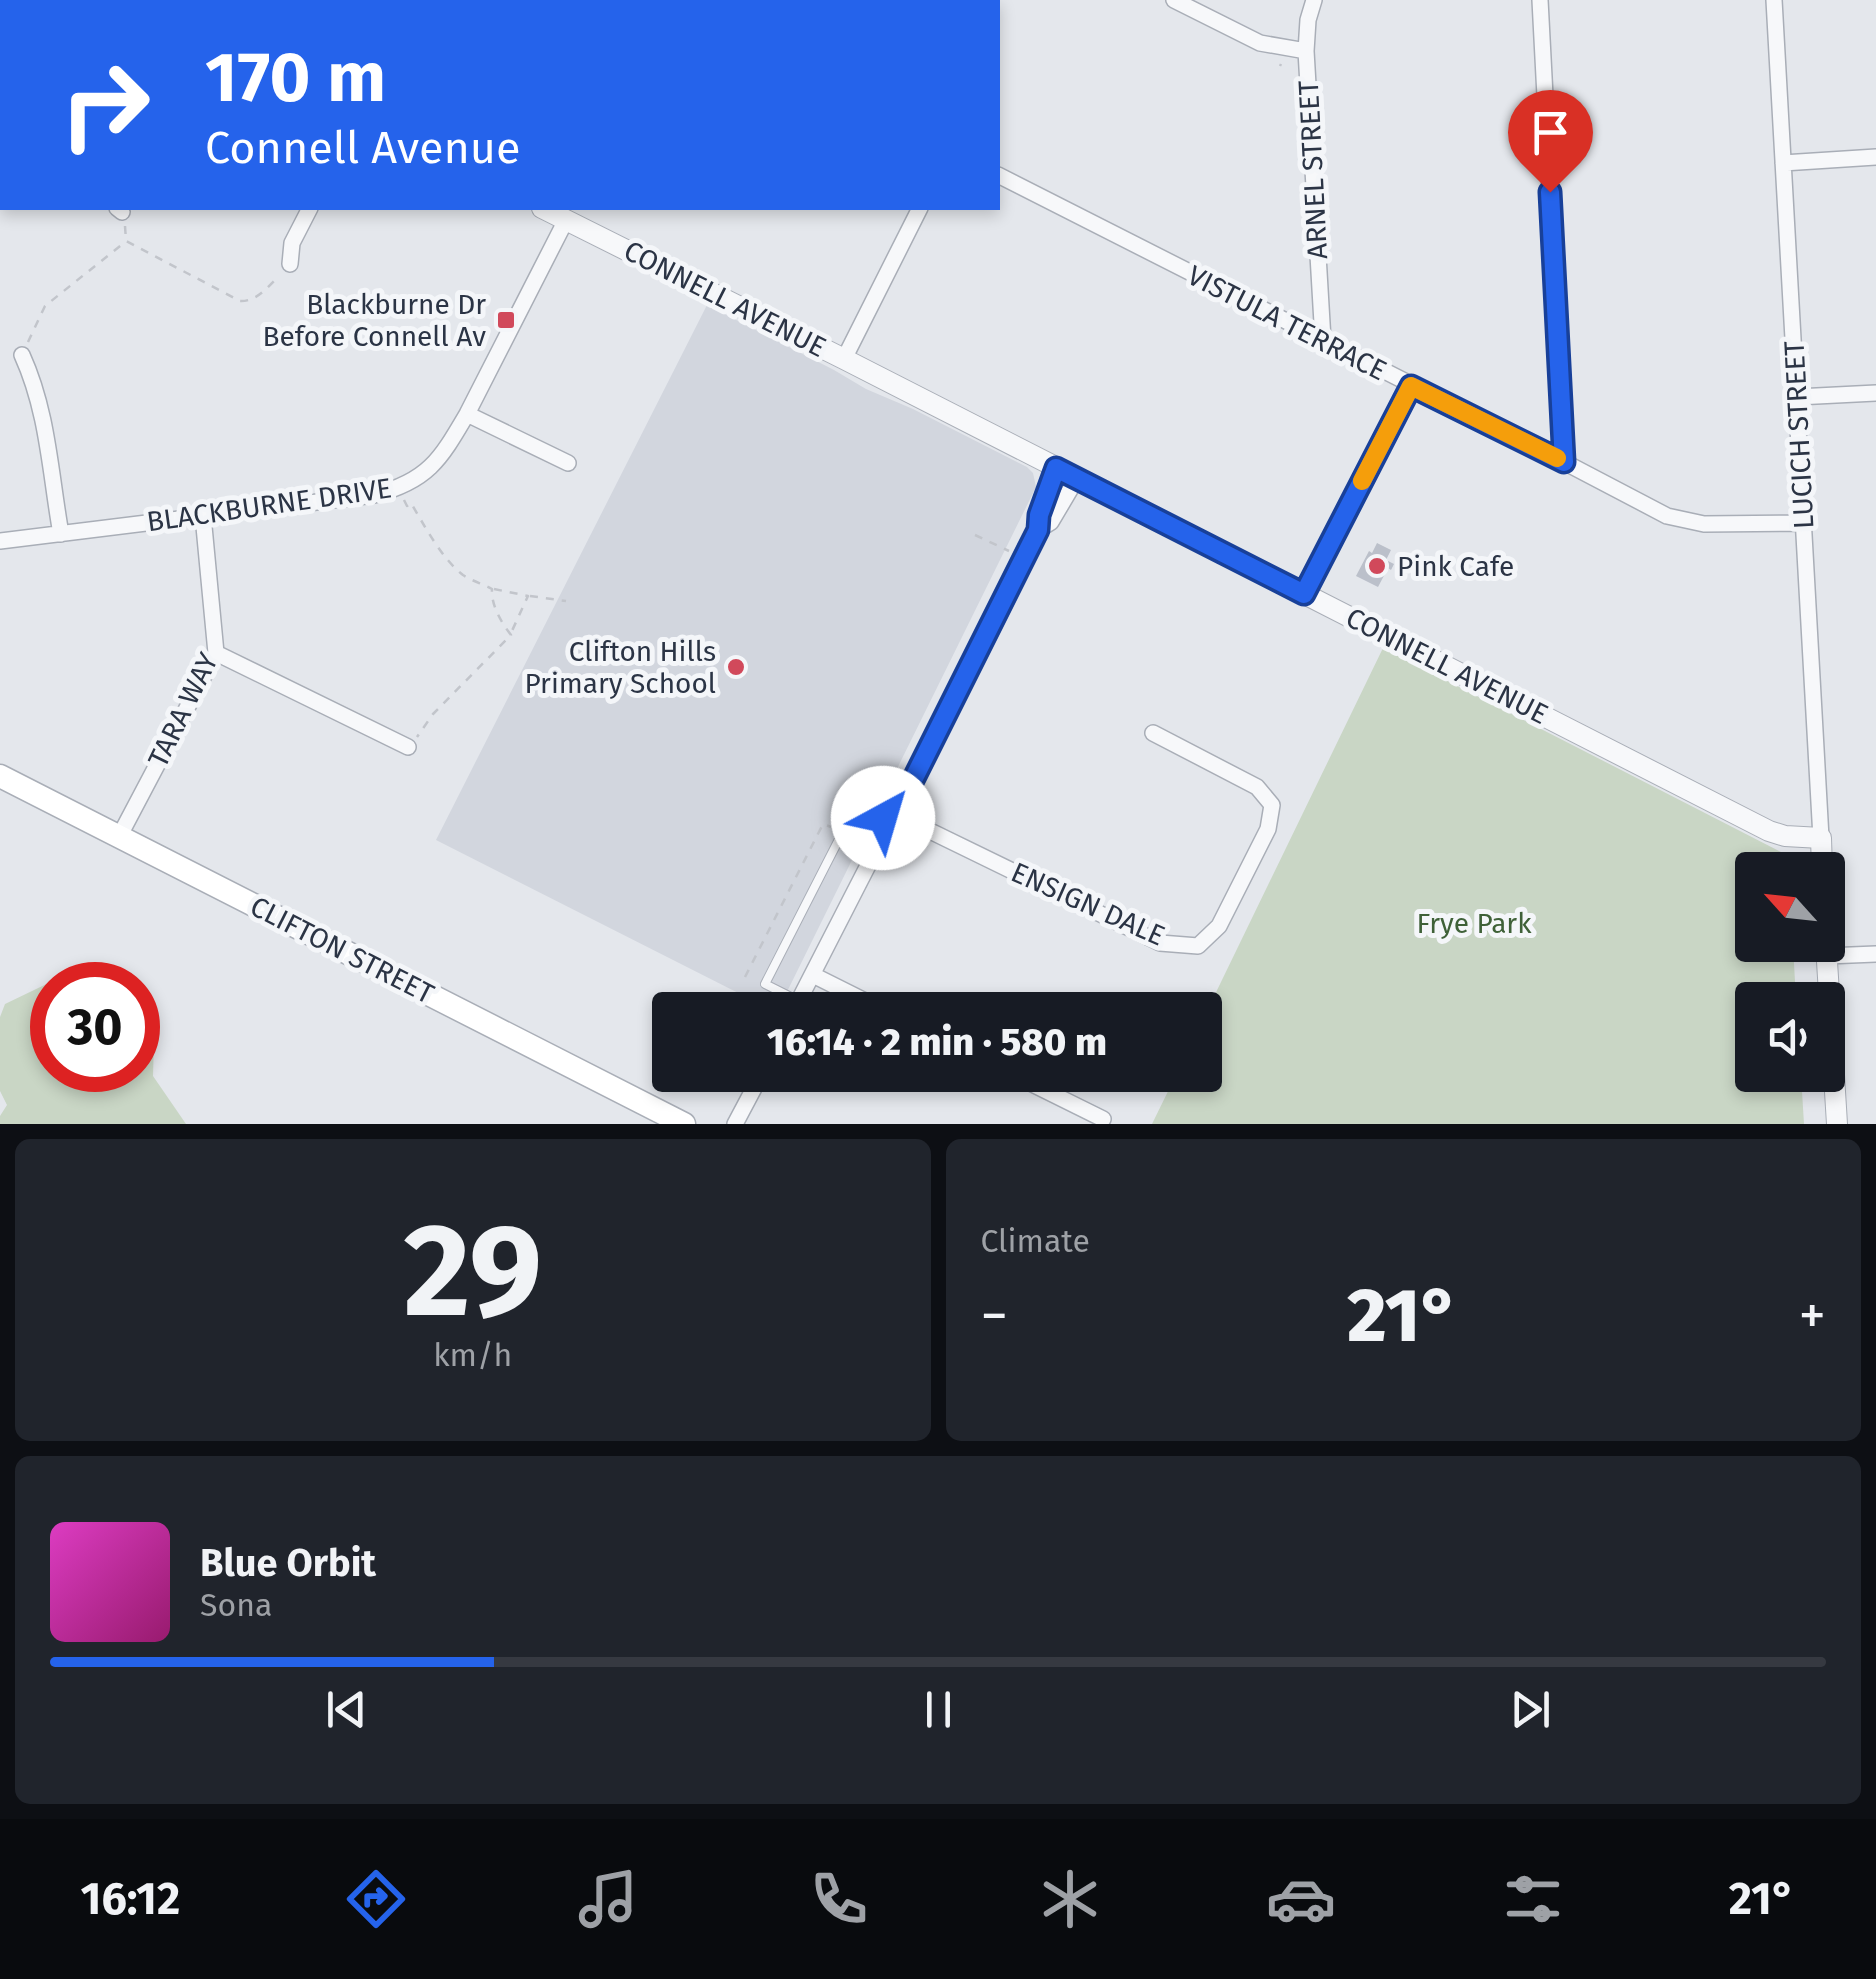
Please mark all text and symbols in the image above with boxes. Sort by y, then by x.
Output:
text: 170 m [205,36,386,120]
icon: right [40,40,170,170]
street label: ARNEL STREET [1292,79,1334,260]
pin [1508,90,1593,193]
icon: arrive [1523,105,1578,160]
text: Connell Avenue [205,121,521,175]
street label: CONNELL AVENUE [619,234,831,364]
street label: VISTULA TERRACE [1182,259,1392,387]
place label: Blackburne Dr Before Connell Av [262,288,486,353]
marker: Blackburne Dr Before Connell Av [495,309,517,331]
street label: LUCICH STREET [1778,340,1820,530]
street label: BLACKBURNE DRIVE [145,471,393,539]
place label: Pink Cafe [1397,550,1514,583]
marker: Pink Cafe [1366,555,1388,577]
street label: CONNELL AVENUE [1341,601,1553,731]
place label: Clifton Hills Primary School [524,635,716,700]
street label: TARA WAY [141,647,225,772]
marker: Clifton Hills Primary School [725,656,747,678]
position arrow [831,766,935,870]
north arrow [1735,852,1845,962]
map controls [1735,852,1845,1092]
street label: ENSIGN DALE [1006,855,1170,953]
street label: CLIFTON STREET [245,890,440,1011]
park label: Frye Park [1416,907,1532,940]
speed limit sign: 30 [30,962,160,1092]
button: sound [1735,982,1845,1092]
text: 16:14 · 2 min · 580 m [767,1019,1107,1065]
text: 29 [403,1193,542,1349]
text: Climate [981,1222,1090,1260]
text: 21° [1347,1271,1459,1361]
text: − [981,1283,1008,1349]
text: + [1799,1283,1826,1349]
text: km/h [433,1336,512,1374]
text: Blue Orbit [200,1540,376,1586]
text: Sona [200,1586,272,1624]
icon: previous [319,1682,374,1737]
icon: pause [911,1682,966,1737]
icon: next [1503,1682,1558,1737]
icon: directions [341,1864,411,1934]
icon: music [573,1864,643,1934]
icon: phone [804,1864,874,1934]
icon: climate [1035,1864,1105,1934]
icon: car [1266,1864,1336,1934]
icon: filters [1498,1864,1568,1934]
text: 16:12 [81,1872,180,1926]
text: 21° [1729,1872,1795,1926]

